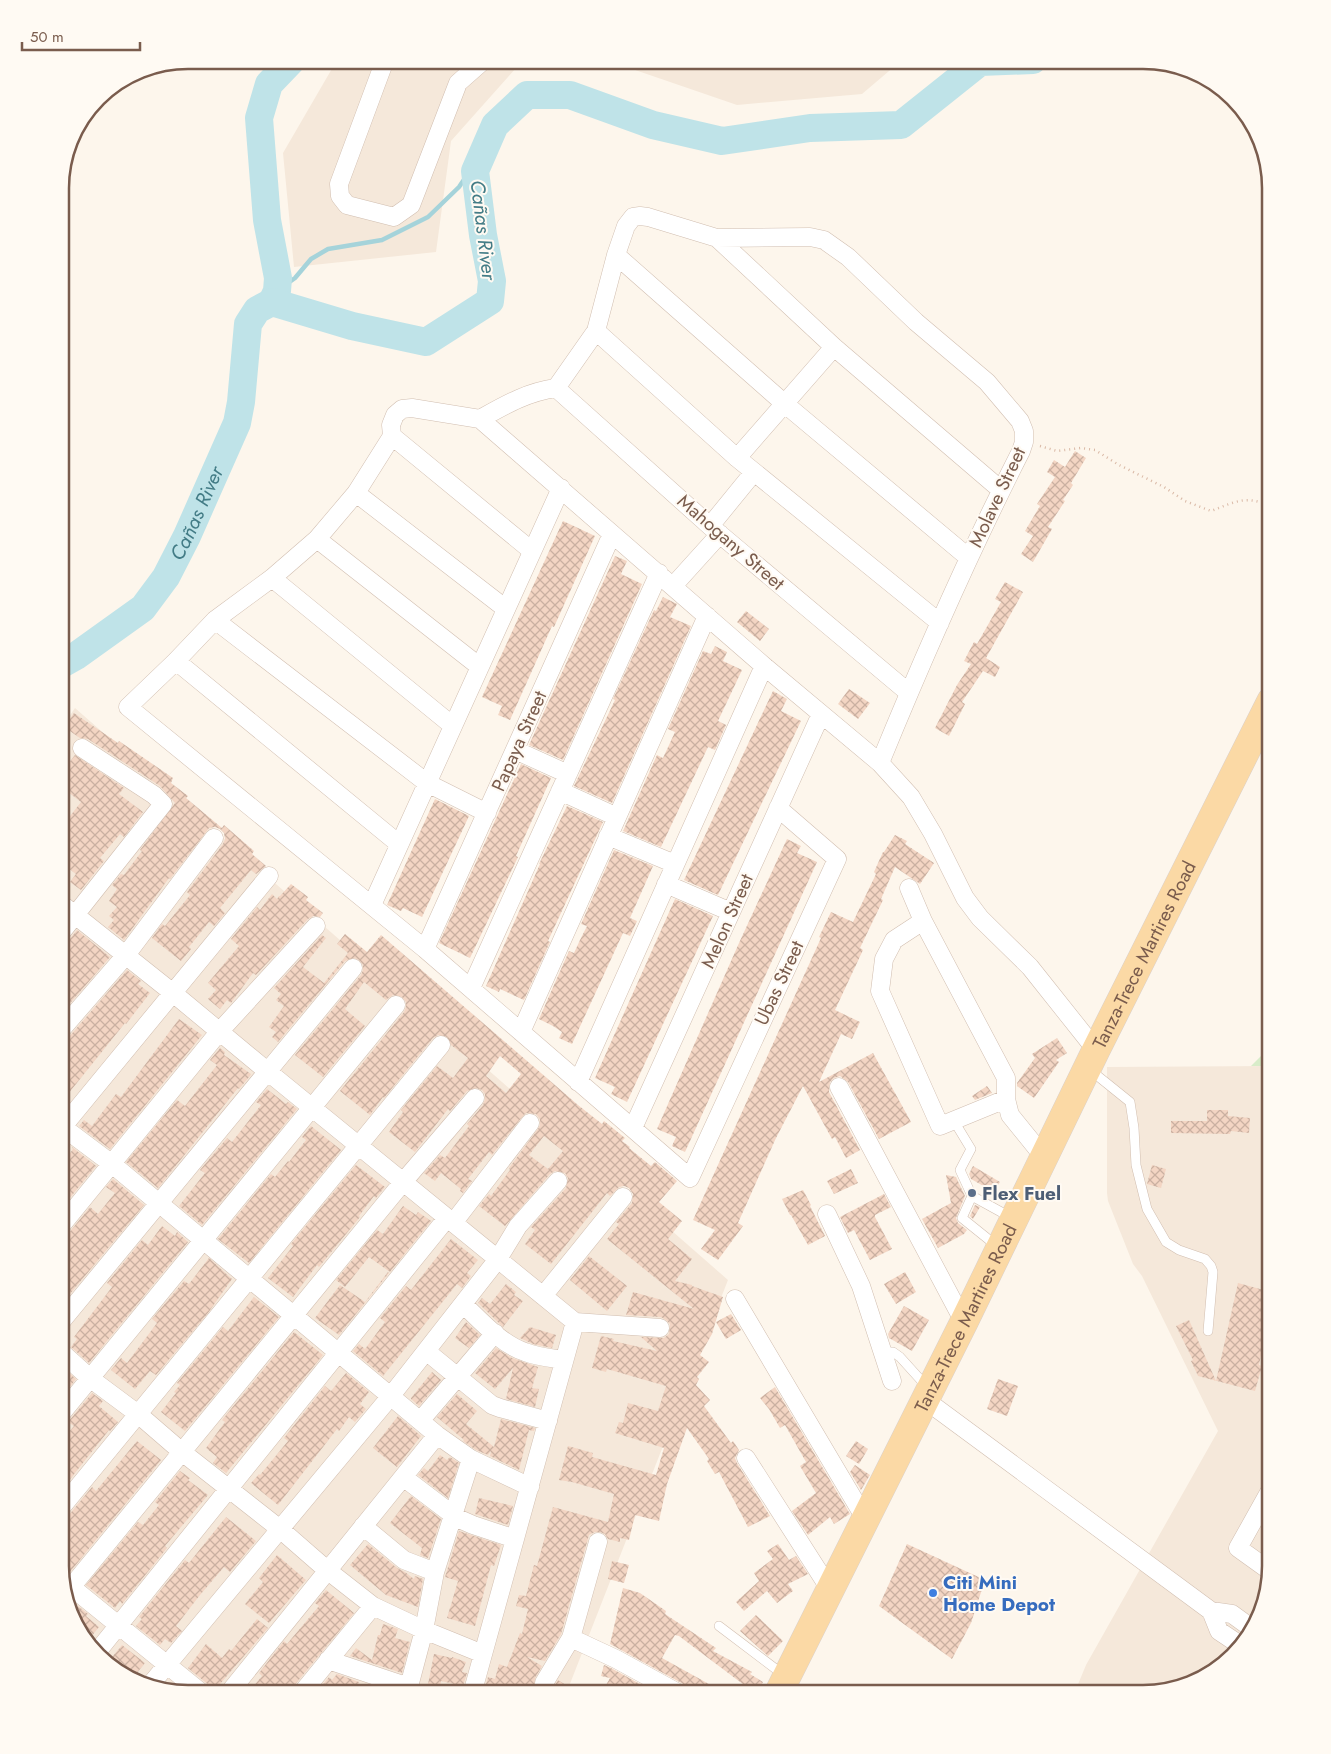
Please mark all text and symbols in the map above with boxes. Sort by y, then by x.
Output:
scale bar [22,20,140,52]
text: 50 m [30,26,64,48]
water label: Cañas River [462,178,504,283]
street label: Molave Street [962,442,1032,552]
water label: Cañas River [162,461,231,565]
street label: Mahogany Street [672,488,791,596]
street label: Papaya Street [485,686,553,796]
street label: Tanza-Trece Martires Road [1085,856,1202,1053]
street label: Melon Street [694,869,760,973]
street label: Ubas Street [748,936,811,1030]
place label: Flex Fuel [982,1180,1061,1207]
marker: Flex Fuel [966,1187,978,1199]
street label: Tanza-Trece Martires Road [907,1219,1023,1417]
place label: Citi Mini Home Depot [943,1569,1055,1618]
marker: Citi Mini Home Depot [927,1587,939,1599]

